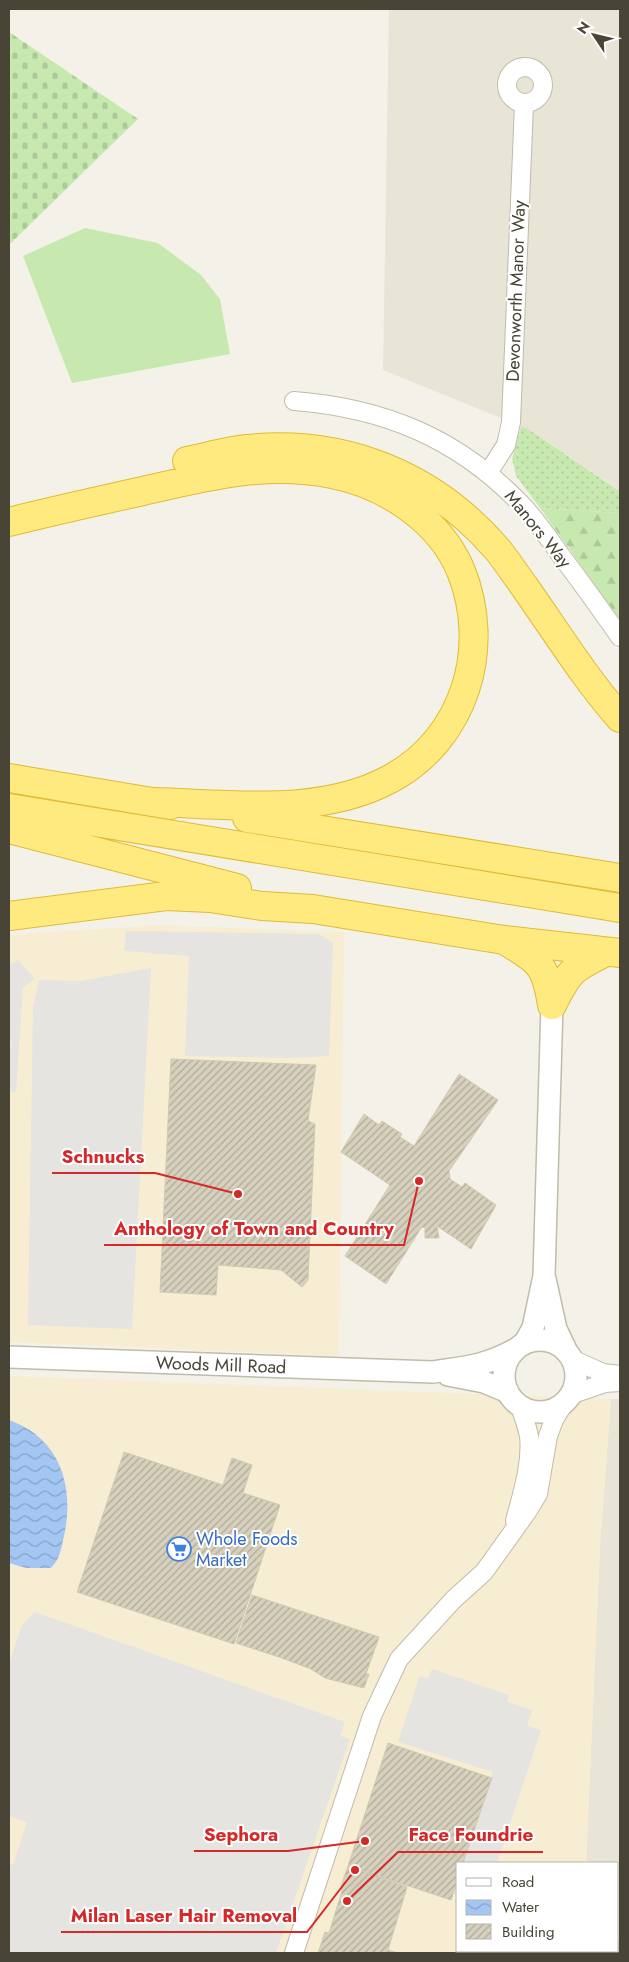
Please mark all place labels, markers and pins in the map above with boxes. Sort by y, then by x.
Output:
callout: Schnucks [52,1139,155,1173]
callout: Anthology of Town and Country [104,1211,404,1245]
place label: Whole Foods Market [196,1526,298,1573]
supermarket icon: Whole Foods Market [166,1536,192,1562]
callout: Sephora [194,1817,288,1851]
callout: Face Foundrie [398,1818,543,1852]
callout: Milan Laser Hair Removal [61,1898,307,1932]

